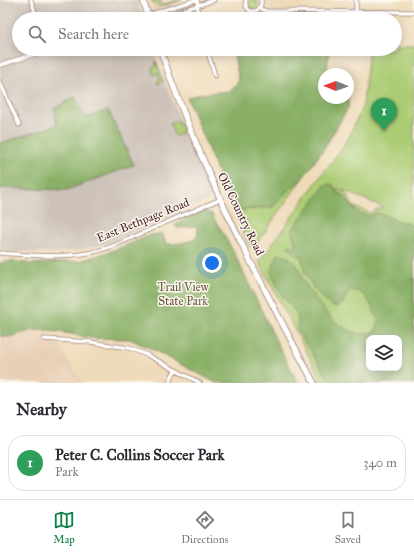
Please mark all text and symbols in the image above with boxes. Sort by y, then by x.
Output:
search box [12,12,402,56]
icon: search [26,23,48,45]
text: Search here [58,25,129,43]
north arrow [318,68,354,104]
pin: 1 [371,98,397,131]
street label: Old Country Road [215,170,267,258]
street label: East Bethpage Road [95,195,192,246]
your location [202,253,222,273]
park label: Trail View State Park [157,280,209,308]
map controls [366,335,402,371]
button: layers [366,335,402,371]
text: Nearby [16,399,67,420]
text: Peter C. Collins Soccer Park [55,446,225,464]
text: 1 [27,455,33,471]
text: 340 m [363,455,397,471]
text: Park [55,464,79,480]
tab: Map [53,509,75,546]
tab: Directions [181,509,229,546]
tab: Saved [335,509,361,546]

